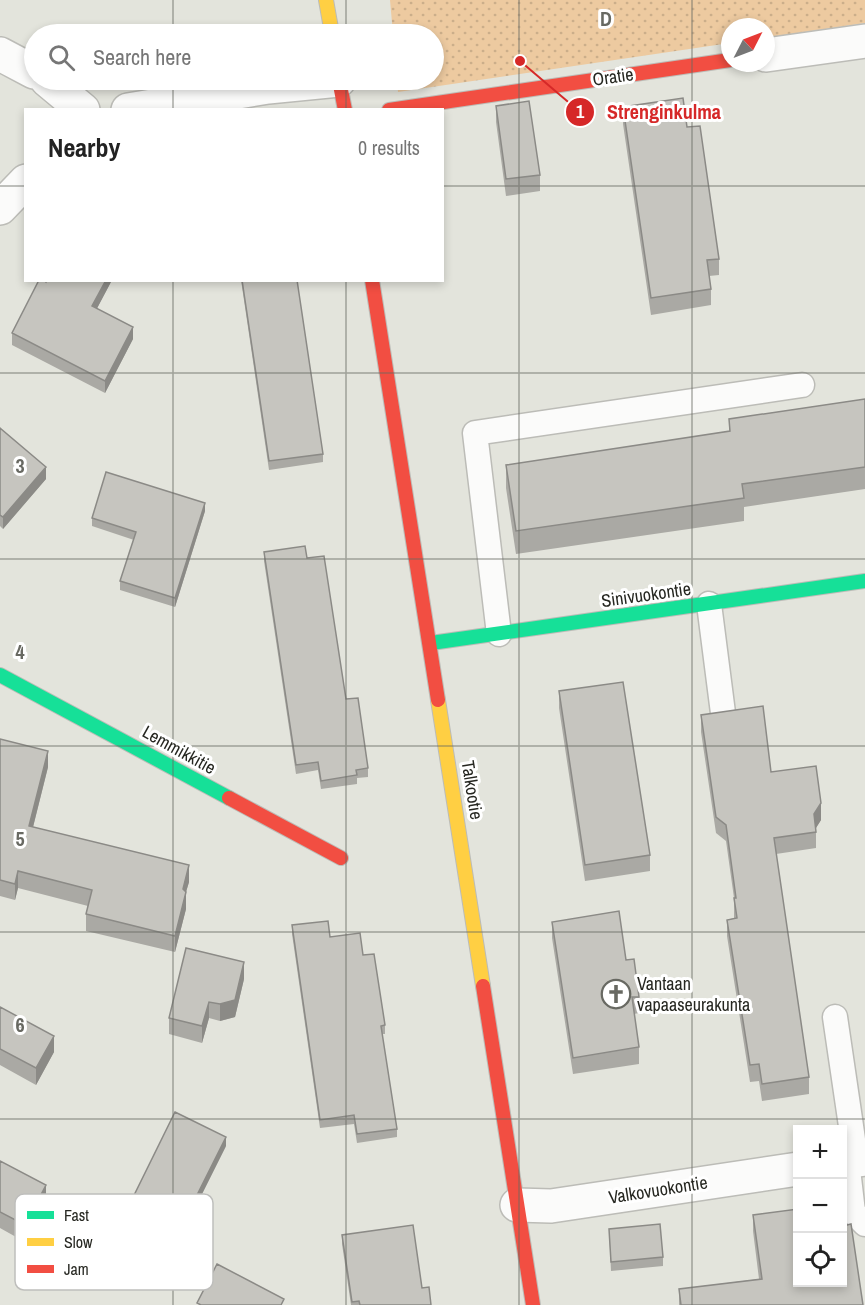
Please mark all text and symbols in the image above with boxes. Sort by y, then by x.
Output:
text: D [600,5,612,32]
north arrow [721,18,775,72]
search box [24,24,444,90]
icon: search [45,41,78,74]
text: Search here [93,42,191,72]
street label: Oratie [591,61,635,92]
callout: Strenginkulma [565,93,733,131]
text: Strenginkulma [607,98,721,125]
text: 1 [576,99,585,124]
text: Nearby [48,130,120,165]
text: 0 results [358,134,420,161]
text: 3 [15,452,25,479]
street label: Sinivuokontie [599,576,692,613]
text: 4 [15,638,25,665]
street label: Lemmikkitie [138,719,220,780]
street label: Talkootie [456,759,489,821]
text: 5 [15,825,25,852]
place label: Vantaan vapaaseurakunta [637,971,750,1017]
church icon: Vantaan vapaaseurakunta [600,978,632,1010]
text: 6 [15,1011,25,1038]
map controls [793,1125,847,1287]
button: + [793,1125,847,1179]
street label: Valkovuokontie [607,1169,709,1210]
button: − [793,1179,847,1233]
legend [15,1194,213,1290]
text: Fast [64,1204,89,1226]
text: Slow [64,1231,93,1253]
button: locate [793,1233,847,1287]
text: Jam [64,1258,89,1280]

